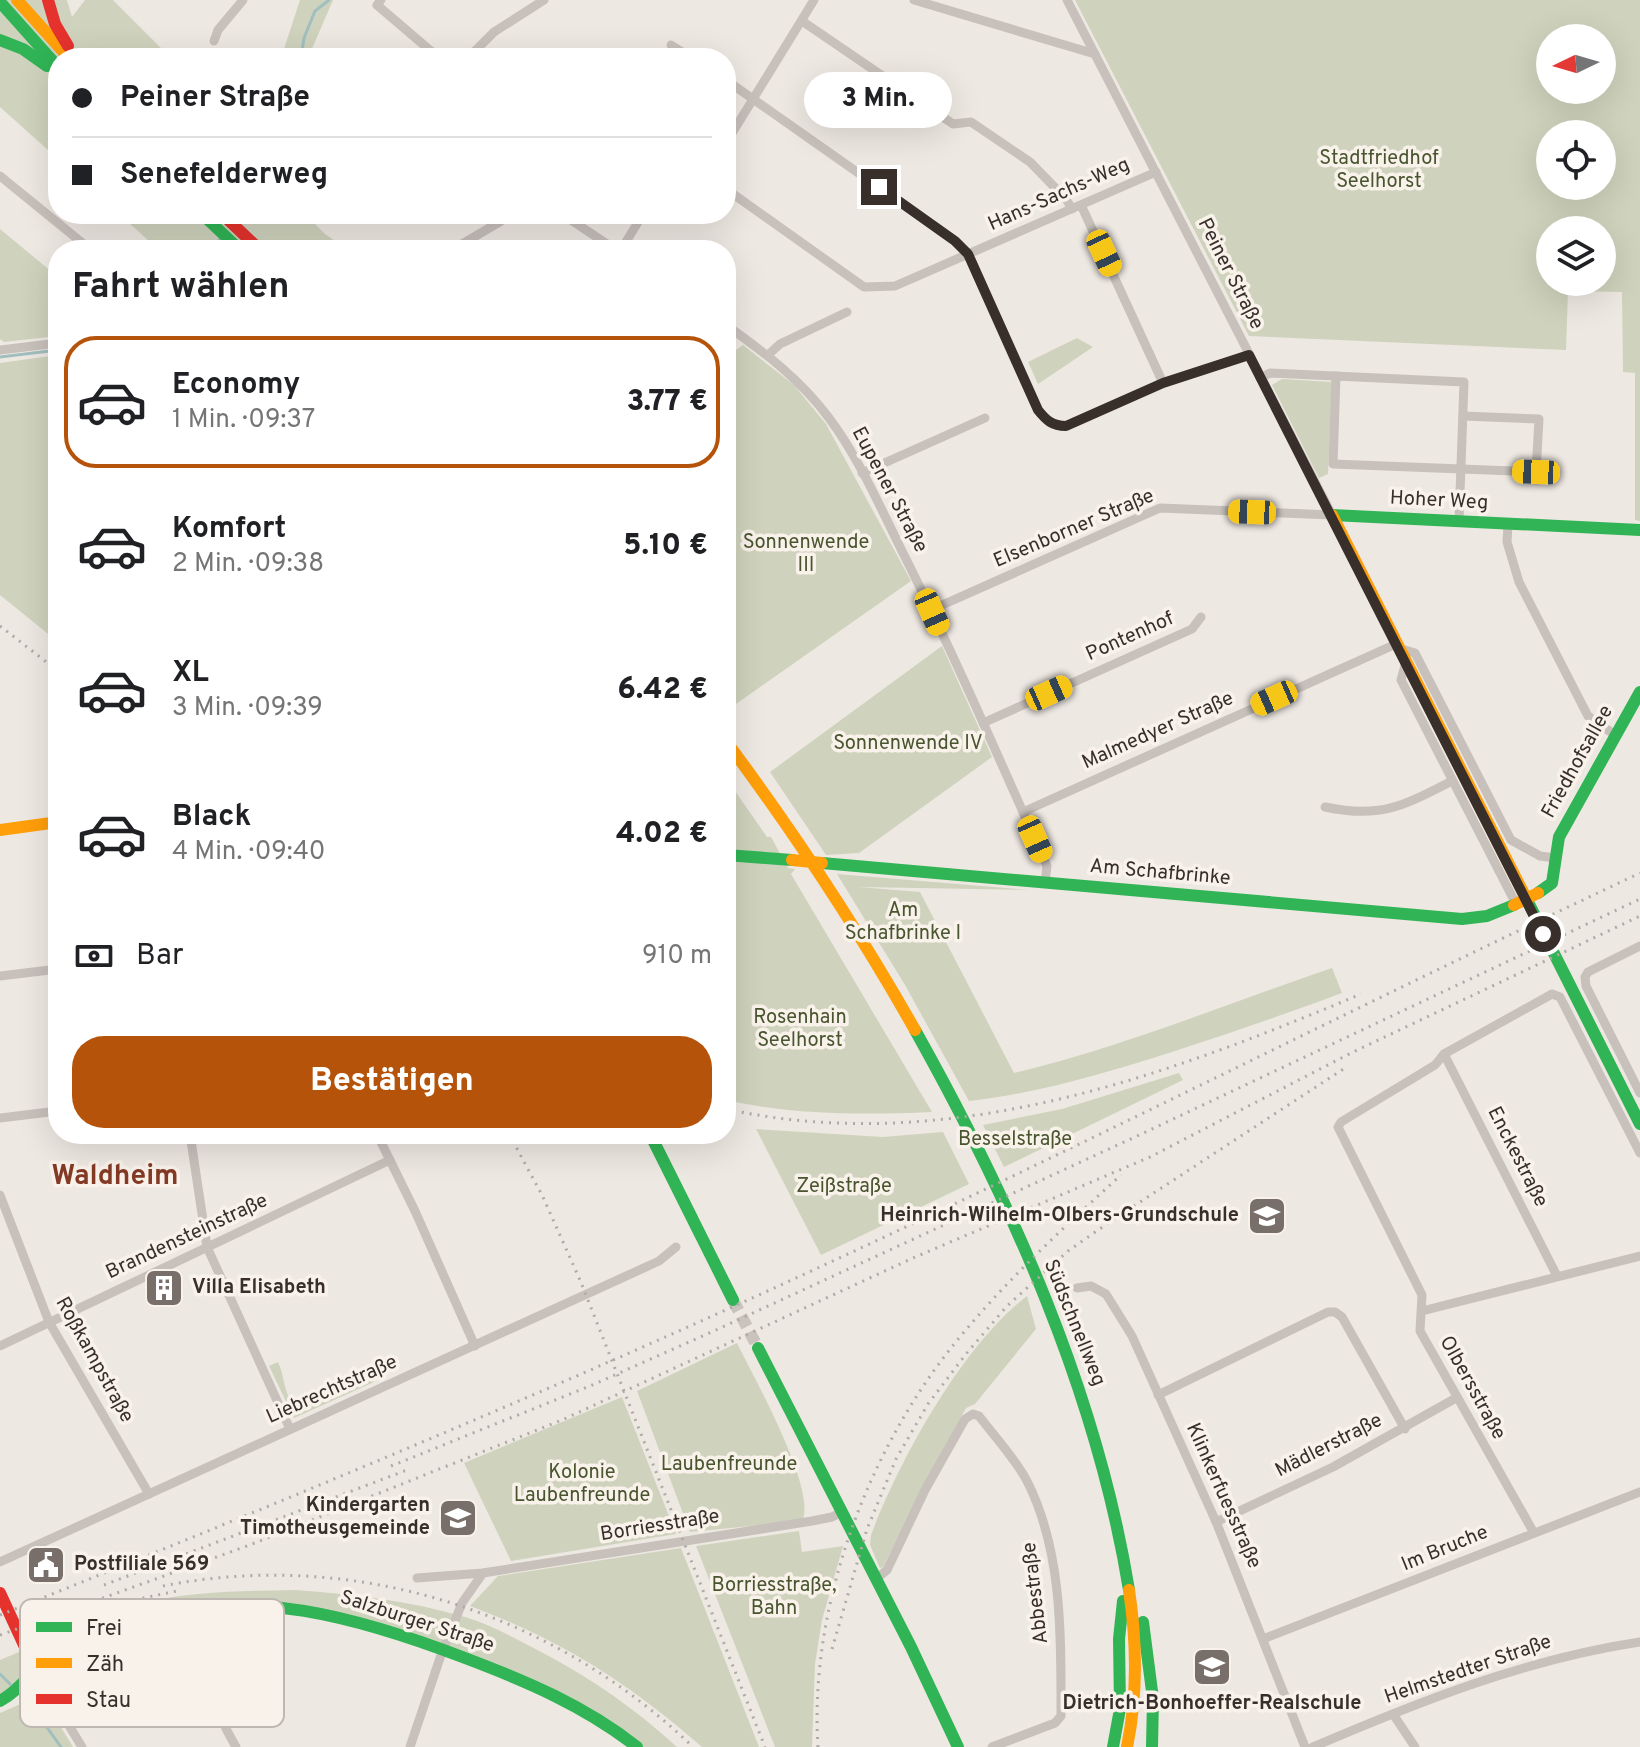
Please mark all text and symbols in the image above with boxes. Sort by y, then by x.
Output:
north arrow [1536,24,1616,104]
map controls [1536,24,1616,296]
callout: 3 Min. [805,71,953,127]
text: Peiner Straße [120,80,310,117]
text: 3 Min. [841,83,915,116]
button: locate [1536,120,1616,200]
park label: Stadtfriedhof Seelhorst [1319,146,1439,195]
street label: Hans-Sachs-Weg [984,152,1134,238]
text: Senefelderweg [120,157,328,194]
route end [861,169,897,205]
street label: Peiner Straße [1191,214,1269,334]
button: layers [1536,216,1616,296]
car [1083,226,1125,280]
text: Fahrt wählen [72,265,290,311]
icon: car [76,366,148,438]
text: Economy [172,367,300,404]
text: 3.77 € [626,384,708,421]
text: 1 Min. · 09:37 [172,404,315,437]
street label: Eupener Straße [845,422,933,558]
car [1512,459,1560,485]
street label: Elsenborner Straße [990,483,1158,575]
street label: Hoher Weg [1389,485,1489,517]
car [1228,499,1276,525]
icon: car [76,510,148,582]
text: Komfort [172,511,286,548]
text: 5.10 € [623,528,708,565]
park label: Sonnenwende III [743,530,869,579]
text: 2 Min. · 09:38 [172,548,324,581]
car [911,585,953,639]
street label: Pontenhof [1082,606,1178,668]
icon: car [76,654,148,726]
text: XL [172,655,209,692]
text: 6.42 € [617,672,708,709]
car [1022,672,1076,714]
car [1247,677,1301,719]
street label: Malmedyer Straße [1078,686,1238,776]
text: 3 Min. · 09:39 [172,692,323,725]
street label: Friedhofsallee [1536,701,1620,823]
park label: Sonnenwende IV [833,731,983,757]
icon: car [76,798,148,870]
text: Black [172,799,251,836]
car [1014,812,1056,866]
text: 4.02 € [616,816,708,853]
text: 4 Min. · 09:40 [172,836,326,869]
street label: Am Schafbrinke [1088,854,1232,892]
park label: Am Schafbrinke I [845,898,961,947]
route start [1525,916,1561,952]
icon: cash [72,934,116,978]
text: Bar [136,938,184,975]
text: 910 m [642,940,712,973]
park label: Rosenhain Seelhorst [753,1005,847,1054]
button: Bestätigen [72,1036,712,1128]
street label: Enckestraße [1481,1102,1553,1212]
park label: Besselstraße [958,1127,1072,1153]
district label: Waldheim [51,1159,179,1195]
park label: Zeißstraße [796,1174,892,1200]
street label: Brandensteinstraße [102,1188,272,1286]
school or university icon: Heinrich-Wilhelm-Olbers-Grundschule [1246,1195,1288,1237]
place label: Heinrich-Wilhelm-Olbers-Grundschule [880,1203,1239,1229]
street label: Südschnellweg [1037,1256,1111,1390]
building icon: Villa Elisabeth [143,1267,185,1309]
place label: Villa Elisabeth [192,1275,326,1301]
street label: Roßkampstraße [49,1292,139,1428]
street label: Olbersstraße [1433,1331,1511,1445]
street label: Liebrechtstraße [263,1350,401,1430]
street label: Mädlerstraße [1271,1408,1387,1484]
street label: Klinkerfuesstraße [1179,1419,1267,1573]
park label: Laubenfreunde [661,1452,797,1478]
park label: Kolonie Laubenfreunde [514,1460,650,1509]
place label: Kindergarten Timotheusgemeinde [240,1493,430,1542]
school or university icon: Kindergarten Timotheusgemeinde [437,1497,479,1539]
street label: Borriesstraße [599,1504,721,1548]
street label: Im Bruche [1398,1520,1492,1578]
street label: Abbestraße [1017,1541,1055,1645]
public building icon: Postfiliale 569 [25,1544,67,1586]
place label: Postfiliale 569 [74,1552,209,1578]
park label: Borriesstraße, Bahn [712,1573,836,1622]
street label: Salzburger Straße [337,1585,497,1659]
legend [20,1599,284,1727]
text: Frei [86,1616,122,1643]
street label: Helmstedter Straße [1381,1629,1555,1711]
school or university icon: Dietrich-Bonhoeffer-Realschule [1191,1646,1233,1688]
text: Zäh [86,1652,124,1679]
text: Stau [86,1688,131,1715]
place label: Dietrich-Bonhoeffer-Realschule [1063,1691,1361,1717]

